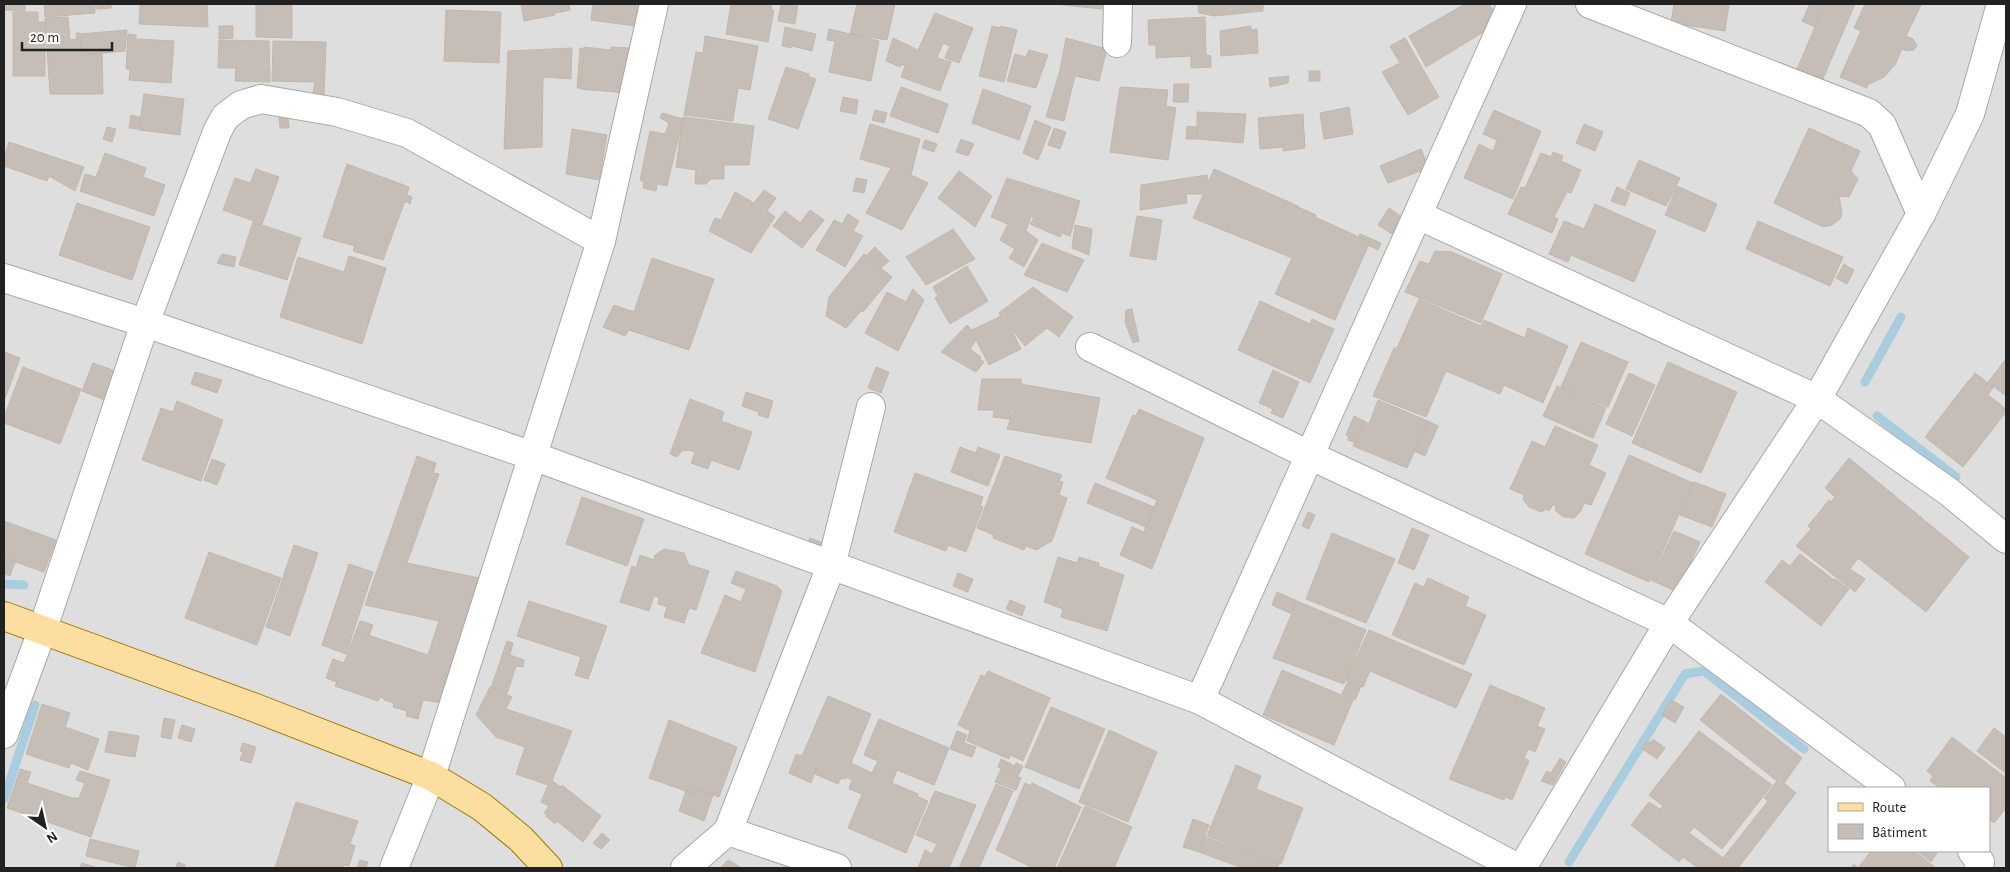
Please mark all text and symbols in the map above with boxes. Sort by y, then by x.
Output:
scale bar [22,20,112,52]
text: 20 m [30,30,59,45]
legend [1828,787,1990,852]
text: Route [1872,800,1906,815]
north arrow [20,802,70,852]
text: Bâtiment [1872,825,1927,840]
text: N [44,828,60,845]

